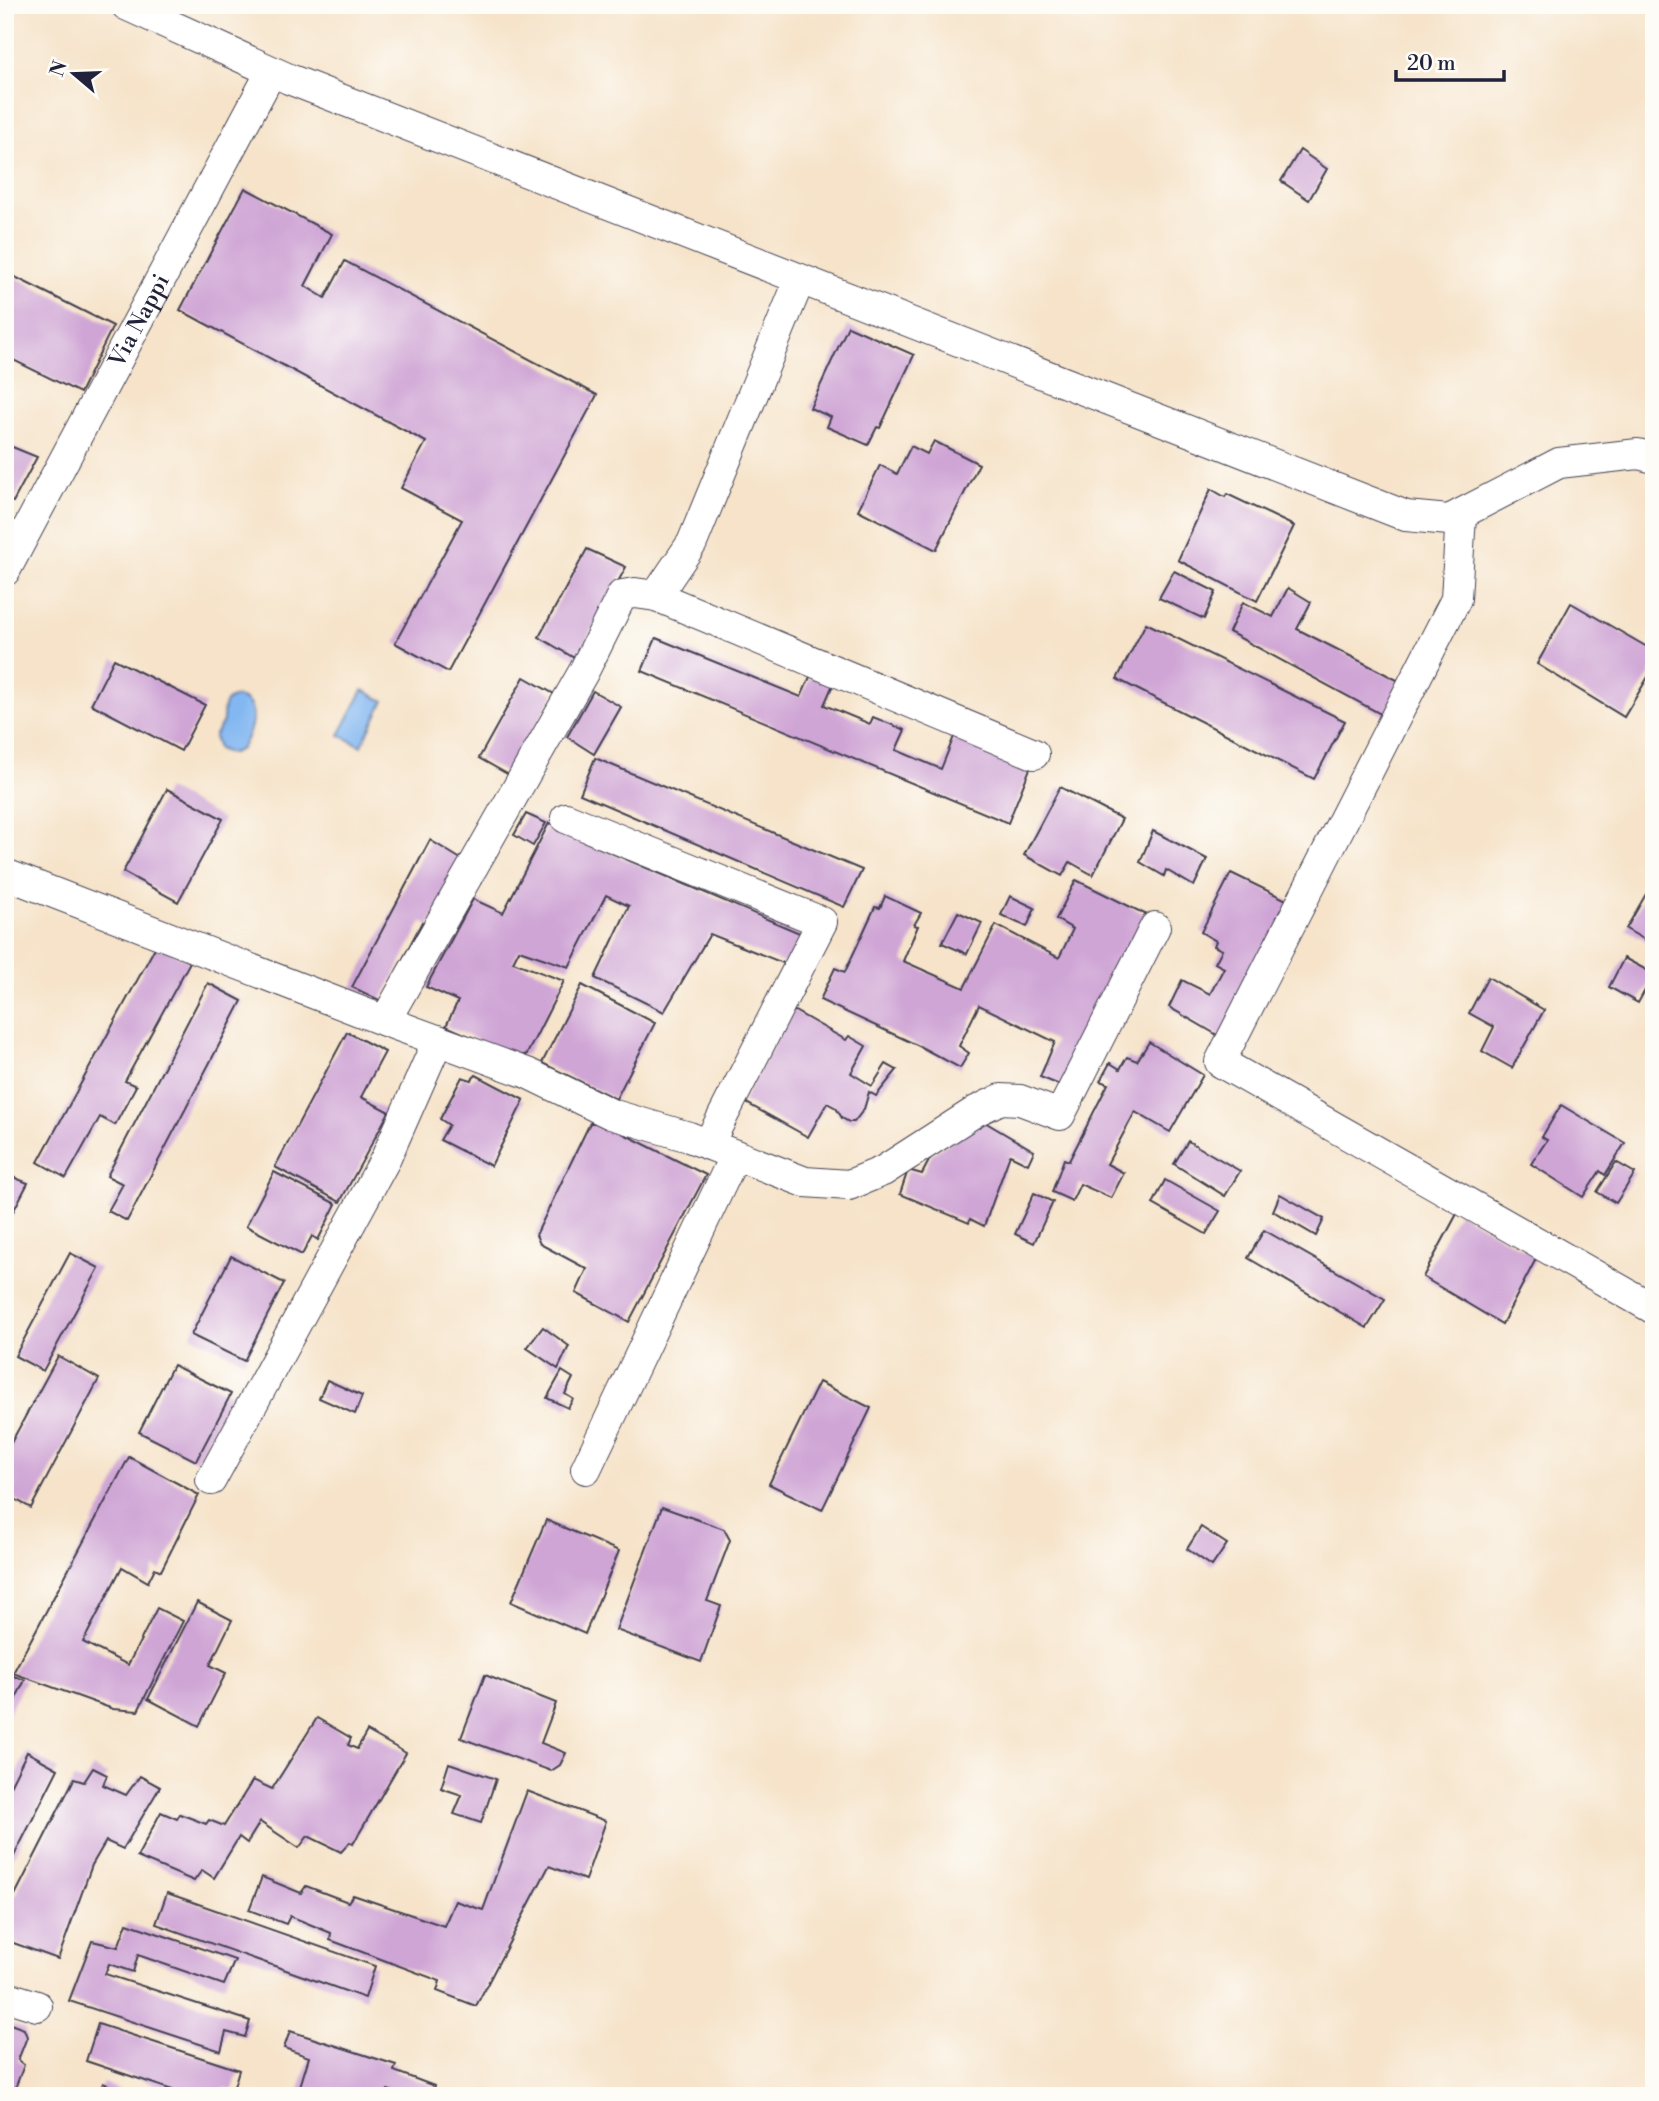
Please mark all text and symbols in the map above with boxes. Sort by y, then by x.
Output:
north arrow [38,38,108,108]
scale bar [1396,38,1505,82]
text: 20 m [1407,51,1456,77]
text: N [45,58,73,80]
street label: Via Nappi [103,269,176,373]

